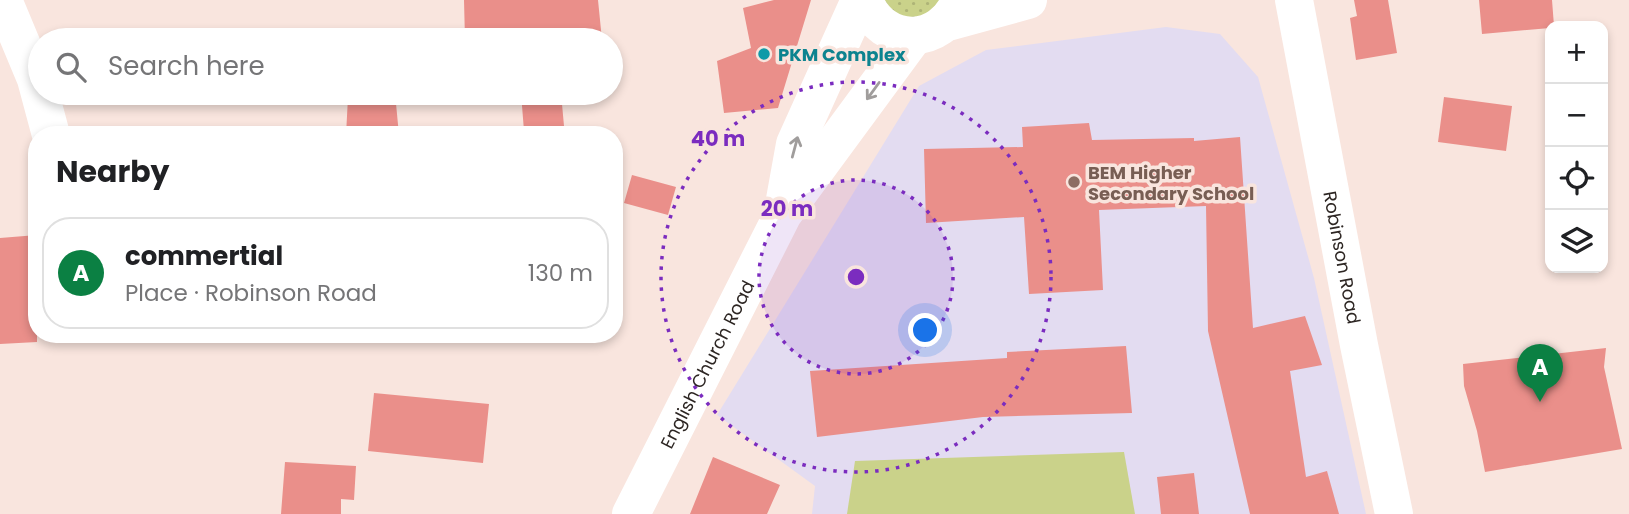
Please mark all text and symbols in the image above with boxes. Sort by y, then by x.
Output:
map controls [1545,21,1608,273]
button: + [1545,21,1608,84]
search box [28,28,623,105]
place label: PKM Complex [778,42,906,67]
marker: PKM Complex [756,46,772,62]
icon: search [52,48,90,86]
text: Search here [108,48,265,84]
one-way arrow [866,81,881,100]
button: − [1545,84,1608,147]
text: 40 m [691,124,745,153]
one-way arrow [790,136,803,158]
button: locate [1545,147,1608,210]
text: Nearby [56,150,170,193]
place label: BEM Higher Secondary School [1088,160,1254,206]
marker: BEM Higher Secondary School [1066,174,1082,190]
street label: Robinson Road [1318,189,1367,326]
text: 20 m [761,194,813,223]
button: layers [1545,210,1608,273]
text: commertial [125,238,283,274]
text: A [73,257,89,289]
text: 130 m [528,257,593,289]
centre of rings [844,265,868,289]
street label: English Church Road [654,276,760,452]
text: Place · Robinson Road [125,277,377,309]
your location [908,313,942,347]
pin: A [1517,344,1563,402]

